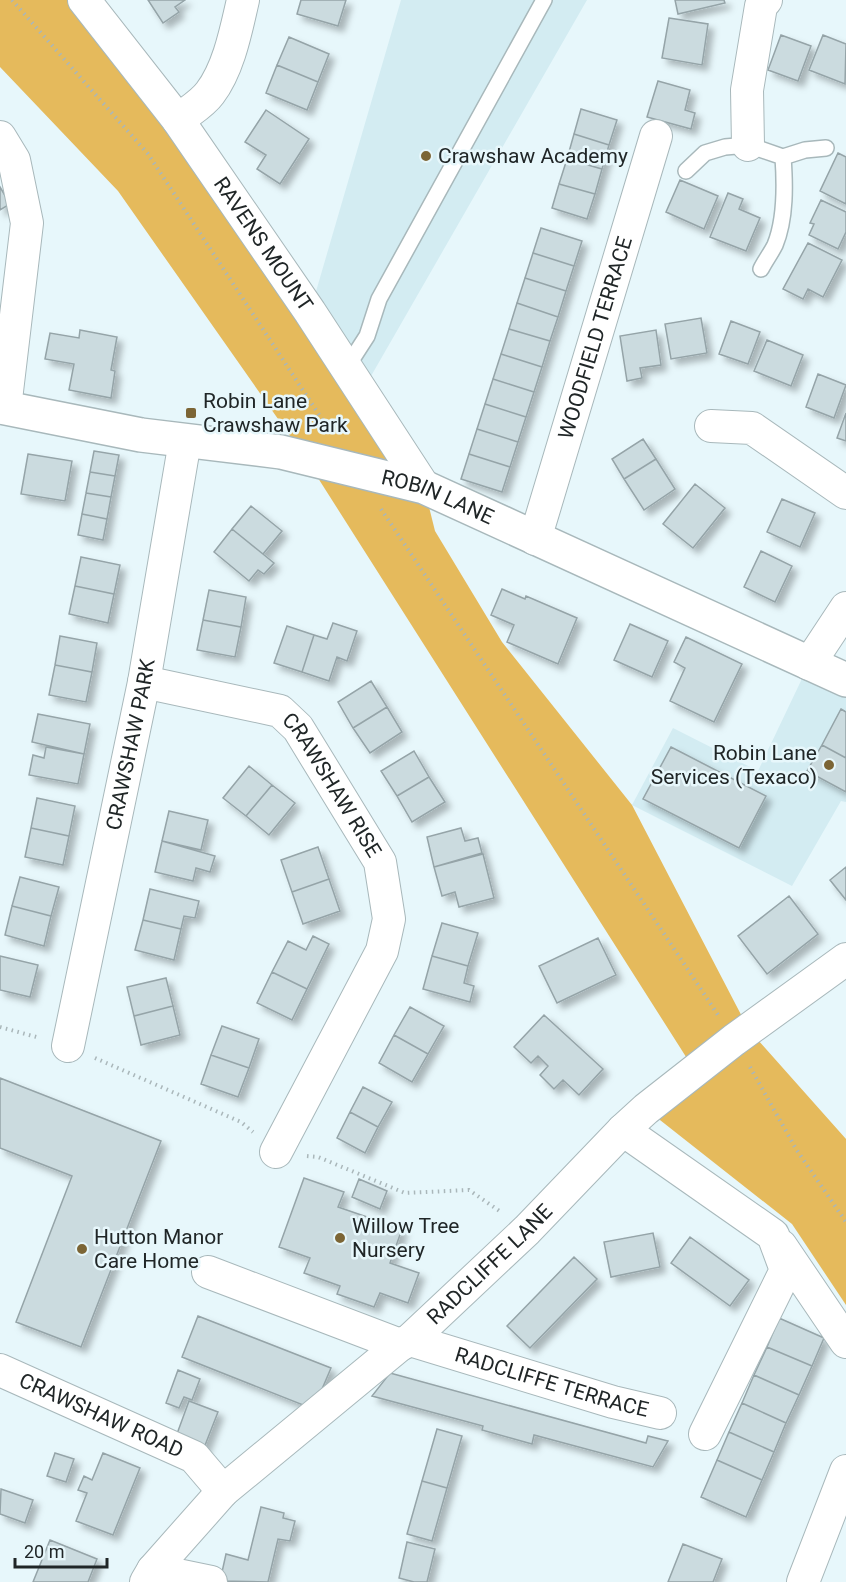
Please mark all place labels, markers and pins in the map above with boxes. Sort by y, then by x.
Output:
place label: Crawshaw Academy [438,144,628,168]
marker: Crawshaw Academy [419,149,433,163]
place label: Robin Lane Crawshaw Park [203,389,348,437]
marker: Robin Lane Crawshaw Park [184,406,198,420]
place label: Robin Lane Services (Texaco) [651,741,817,789]
marker: Robin Lane Services (Texaco) [822,758,836,772]
place label: Willow Tree Nursery [352,1214,459,1262]
place label: Hutton Manor Care Home [94,1225,223,1273]
marker: Willow Tree Nursery [333,1231,347,1245]
marker: Hutton Manor Care Home [75,1242,89,1256]

